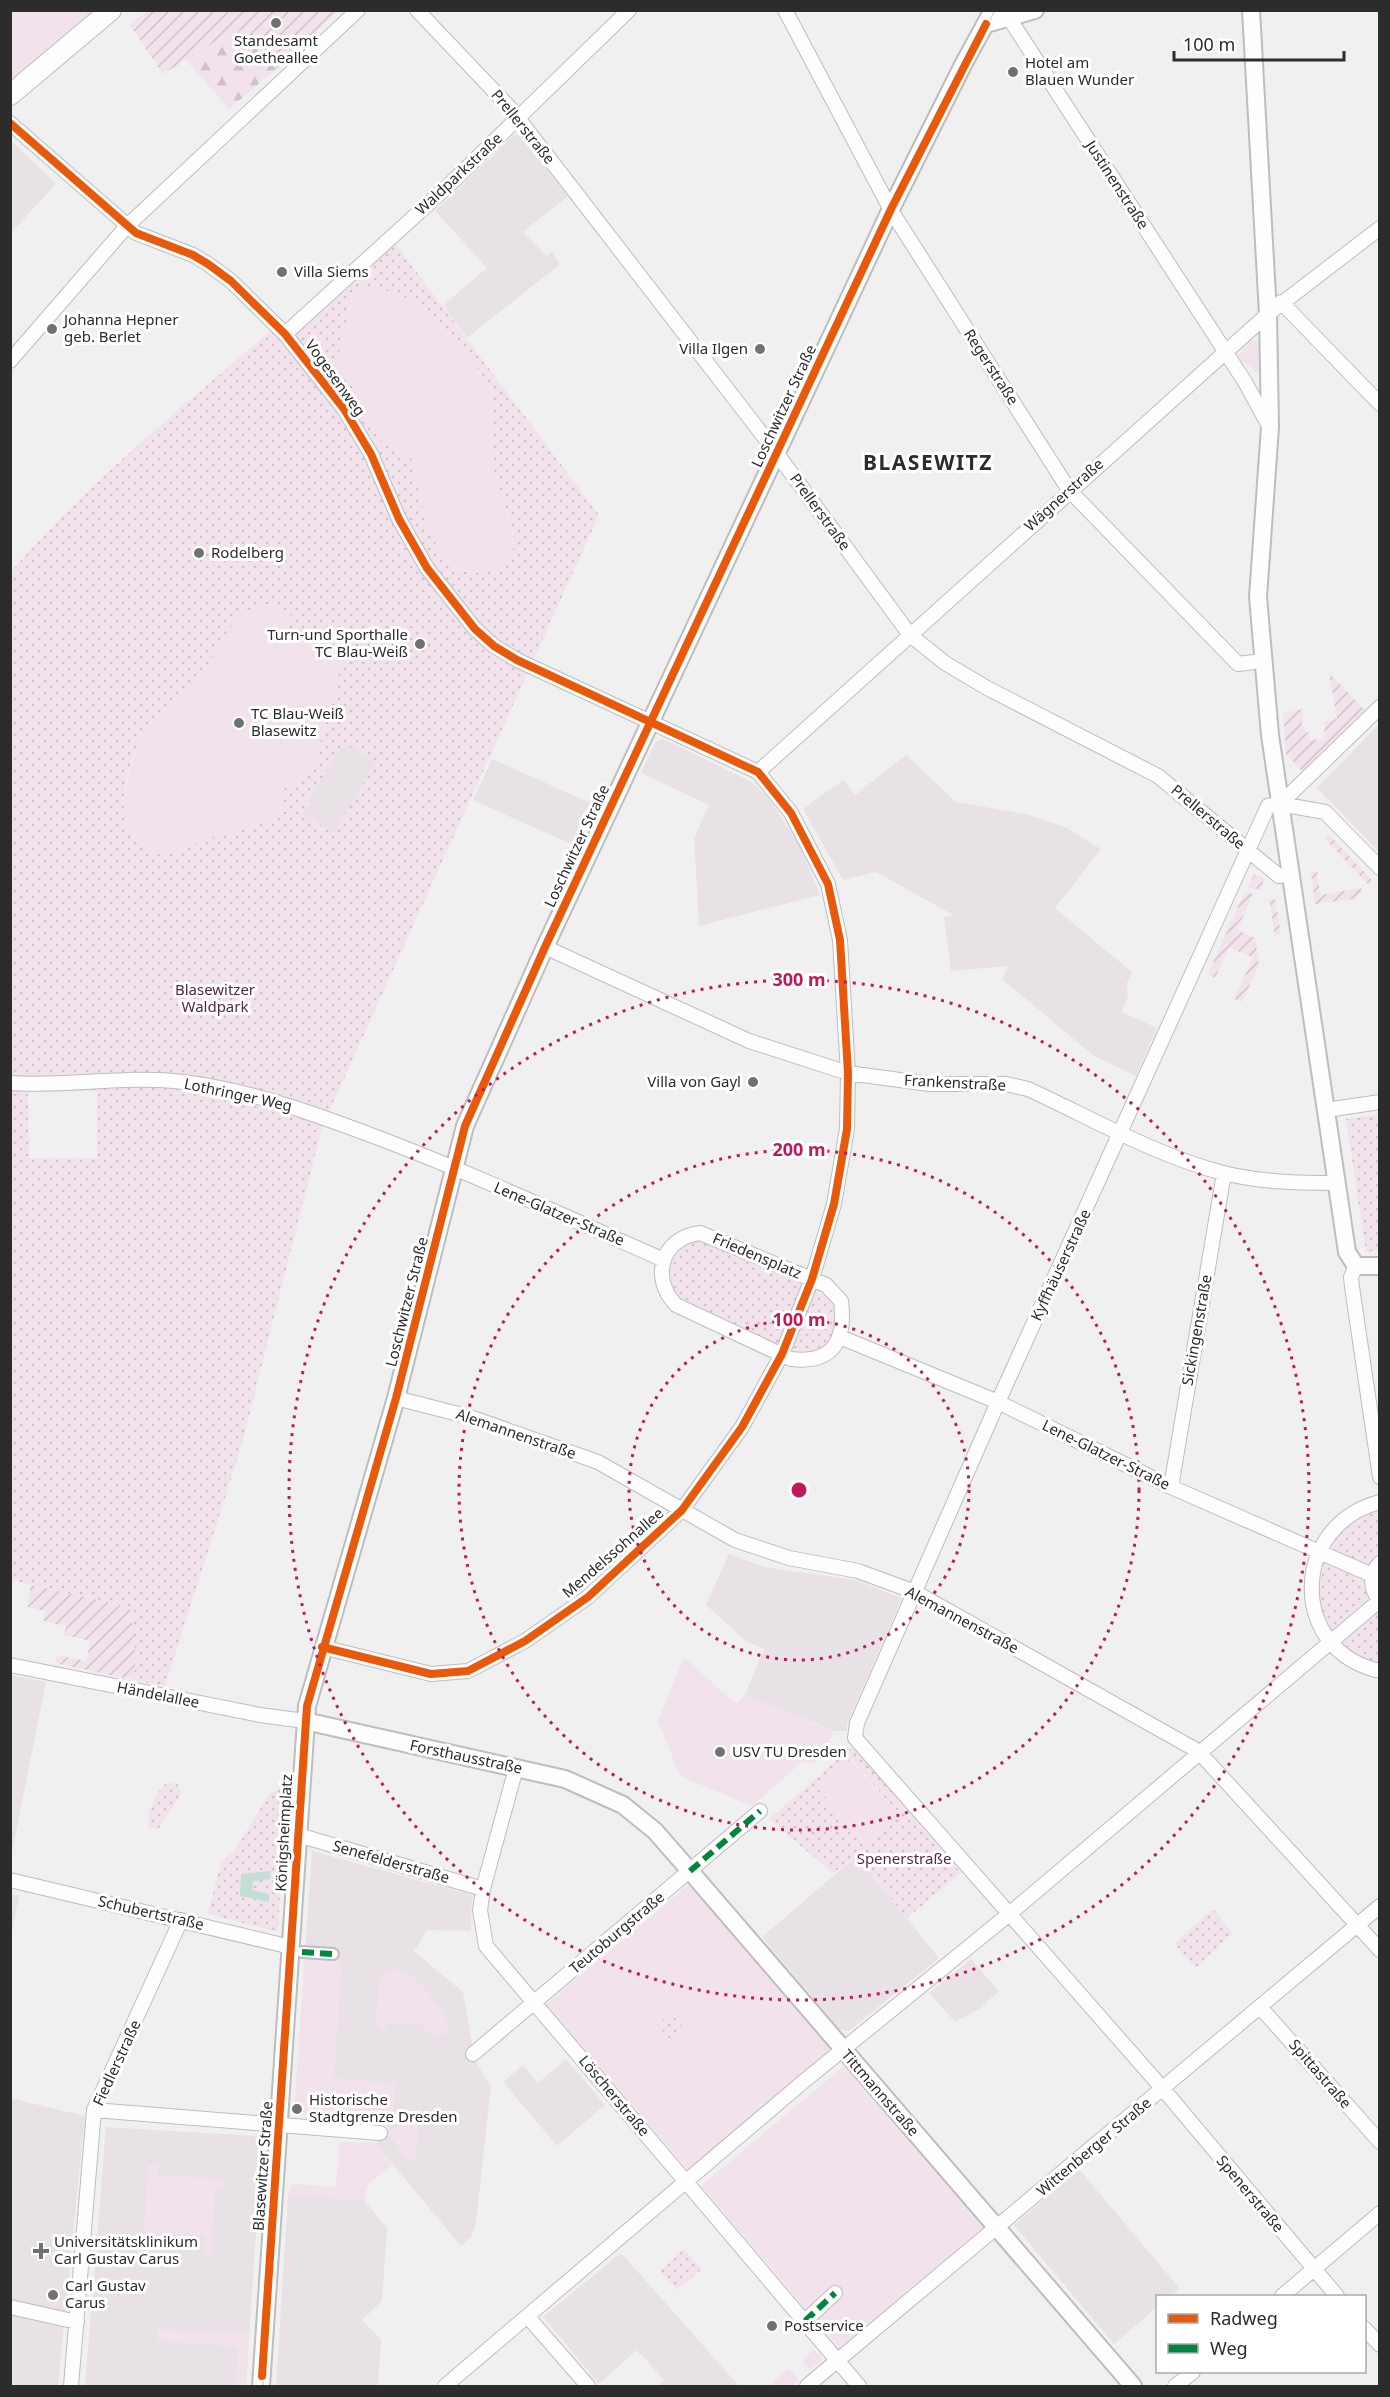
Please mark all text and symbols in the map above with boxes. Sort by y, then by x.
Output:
marker: Standesamt Goetheallee [269,16,283,30]
scale bar [1174,24,1344,62]
place label: Standesamt Goetheallee [234,30,319,67]
text: 100 m [1183,32,1235,56]
place label: Hotel am Blauen Wunder [1025,52,1134,89]
marker: Hotel am Blauen Wunder [1006,65,1020,79]
street label: Prellerstraße [487,85,560,168]
street label: Waldparkstraße [411,128,506,219]
street label: Justinenstraße [1081,135,1154,233]
place label: Villa Siems [294,261,369,281]
marker: Villa Siems [275,265,289,279]
place label: Johanna Hepner geb. Berlet [62,309,178,346]
marker: Johanna Hepner geb. Berlet [45,322,59,336]
street label: Regerstraße [960,325,1024,408]
street label: Vogesenweg [301,335,370,420]
place label: Villa Ilgen [679,338,748,358]
street label: Loschwitzer Straße [746,341,820,470]
marker: Villa Ilgen [753,342,767,356]
district label: BLASEWITZ [863,448,993,476]
street label: Wägnerstraße [1019,453,1107,535]
street label: Prellerstraße [786,469,856,554]
place label: Rodelberg [211,542,284,562]
marker: Rodelberg [192,546,206,560]
place label: Turn-und Sporthalle TC Blau-Weiß [267,624,408,661]
marker: Turn-und Sporthalle TC Blau-Weiß [413,637,427,651]
place label: TC Blau-Weiß Blasewitz [251,703,344,740]
marker: TC Blau-Weiß Blasewitz [232,716,246,730]
street label: Prellerstraße [1167,779,1250,853]
street label: Loschwitzer Straße [539,781,613,910]
text: 300 m [772,967,826,991]
park label: Blasewitzer Waldpark [175,979,255,1016]
street label: Frankenstraße [904,1069,1006,1095]
place label: Villa von Gayl [647,1071,741,1091]
street label: Lothringer Weg [182,1073,294,1115]
marker: Villa von Gayl [746,1075,760,1089]
text: 200 m [772,1137,826,1161]
street label: Lene-Glatzer-Straße [491,1177,628,1250]
street label: Kyffhäuserstraße [1025,1206,1095,1324]
street label: Friedensplatz [710,1227,805,1283]
street label: Loschwitzer Straße [380,1235,432,1369]
street label: Sickingenstraße [1176,1273,1216,1387]
text: 100 m [772,1307,826,1331]
street label: Alemannenstraße [454,1403,579,1463]
street label: Lene-Glatzer-Straße [1039,1414,1174,1494]
centre of rings [789,1480,809,1500]
street label: Mendelssohnallee [557,1503,667,1602]
street label: Alemannenstraße [902,1581,1023,1657]
street label: Händelallee [115,1676,201,1712]
street label: Forsthausstraße [408,1734,524,1778]
place label: USV TU Dresden [732,1741,847,1761]
marker: USV TU Dresden [713,1745,727,1759]
street label: Königsheimplatz [270,1774,296,1892]
street label: Senefelderstraße [331,1835,452,1887]
park label: Spenerstraße [857,1848,951,1868]
street label: Teutoburgstraße [565,1887,668,1978]
street label: Schubertstraße [96,1890,206,1934]
street label: Fiedlerstraße [87,2016,145,2109]
street label: Spittastraße [1285,2035,1356,2112]
street label: Tittmannstraße [837,2045,924,2140]
street label: Löscherstraße [575,2051,655,2140]
place label: Historische Stadtgrenze Dresden [309,2089,457,2126]
street label: Wittenberger Straße [1032,2092,1155,2200]
street label: Blasewitzer Straße [247,2100,277,2231]
marker: Historische Stadtgrenze Dresden [290,2102,304,2116]
street label: Spenerstraße [1213,2151,1289,2236]
place label: Universitätsklinikum Carl Gustav Carus [54,2231,198,2268]
marker: Universitätsklinikum Carl Gustav Carus [32,2242,50,2260]
place label: Carl Gustav Carus [65,2275,146,2312]
marker: Carl Gustav Carus [46,2288,60,2302]
legend [1156,2295,1366,2373]
text: Radweg [1210,2306,1278,2330]
place label: Postservice [784,2315,864,2335]
marker: Postservice [765,2319,779,2333]
text: Weg [1210,2336,1248,2360]

